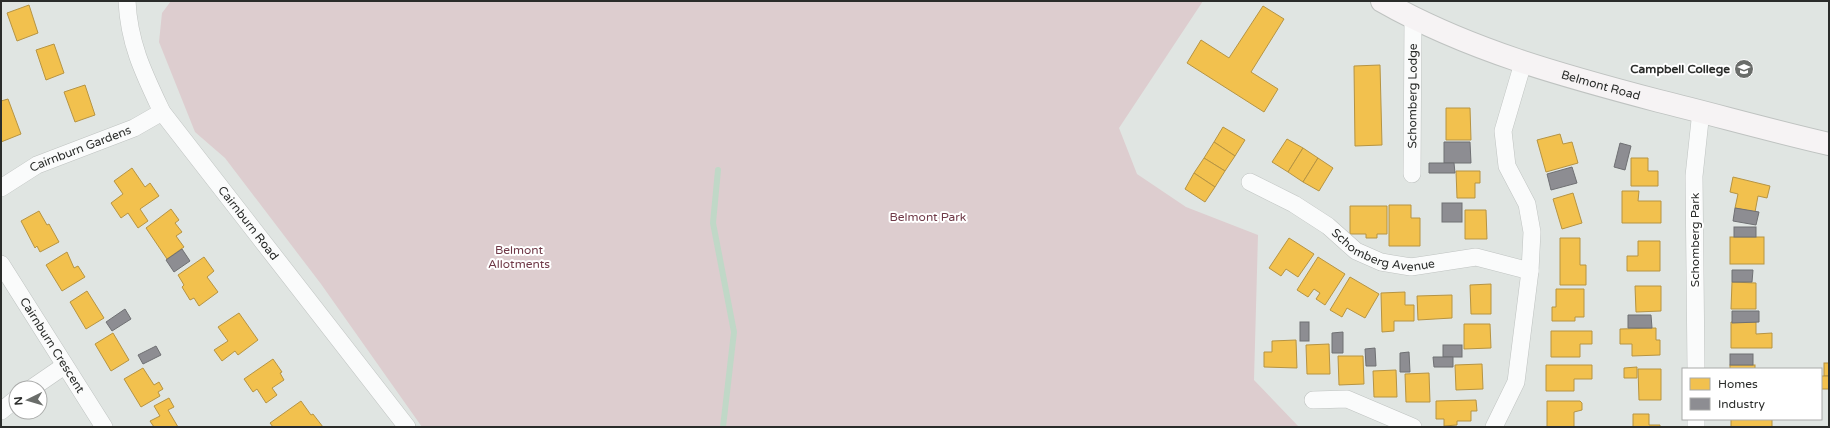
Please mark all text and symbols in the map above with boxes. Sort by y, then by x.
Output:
street label: Schomberg Lodge [1405,43,1420,149]
school or university icon: Campbell College [1733,58,1755,80]
place label: Campbell College [1630,62,1730,77]
street label: Belmont Road [1560,67,1642,103]
street label: Cairnburn Gardens [27,123,133,175]
street label: Cairnburn Road [215,183,282,263]
street label: Schomberg Park [1688,192,1702,287]
park label: Belmont Park [890,210,967,224]
street label: Schomberg Avenue [1329,226,1436,274]
park label: Belmont Allotments [488,243,550,271]
street label: Cairnburn Crescent [17,295,88,396]
legend [1682,368,1822,420]
text: Homes [1718,377,1758,391]
north arrow [8,380,48,420]
text: N [12,396,25,406]
text: Industry [1718,397,1765,411]

